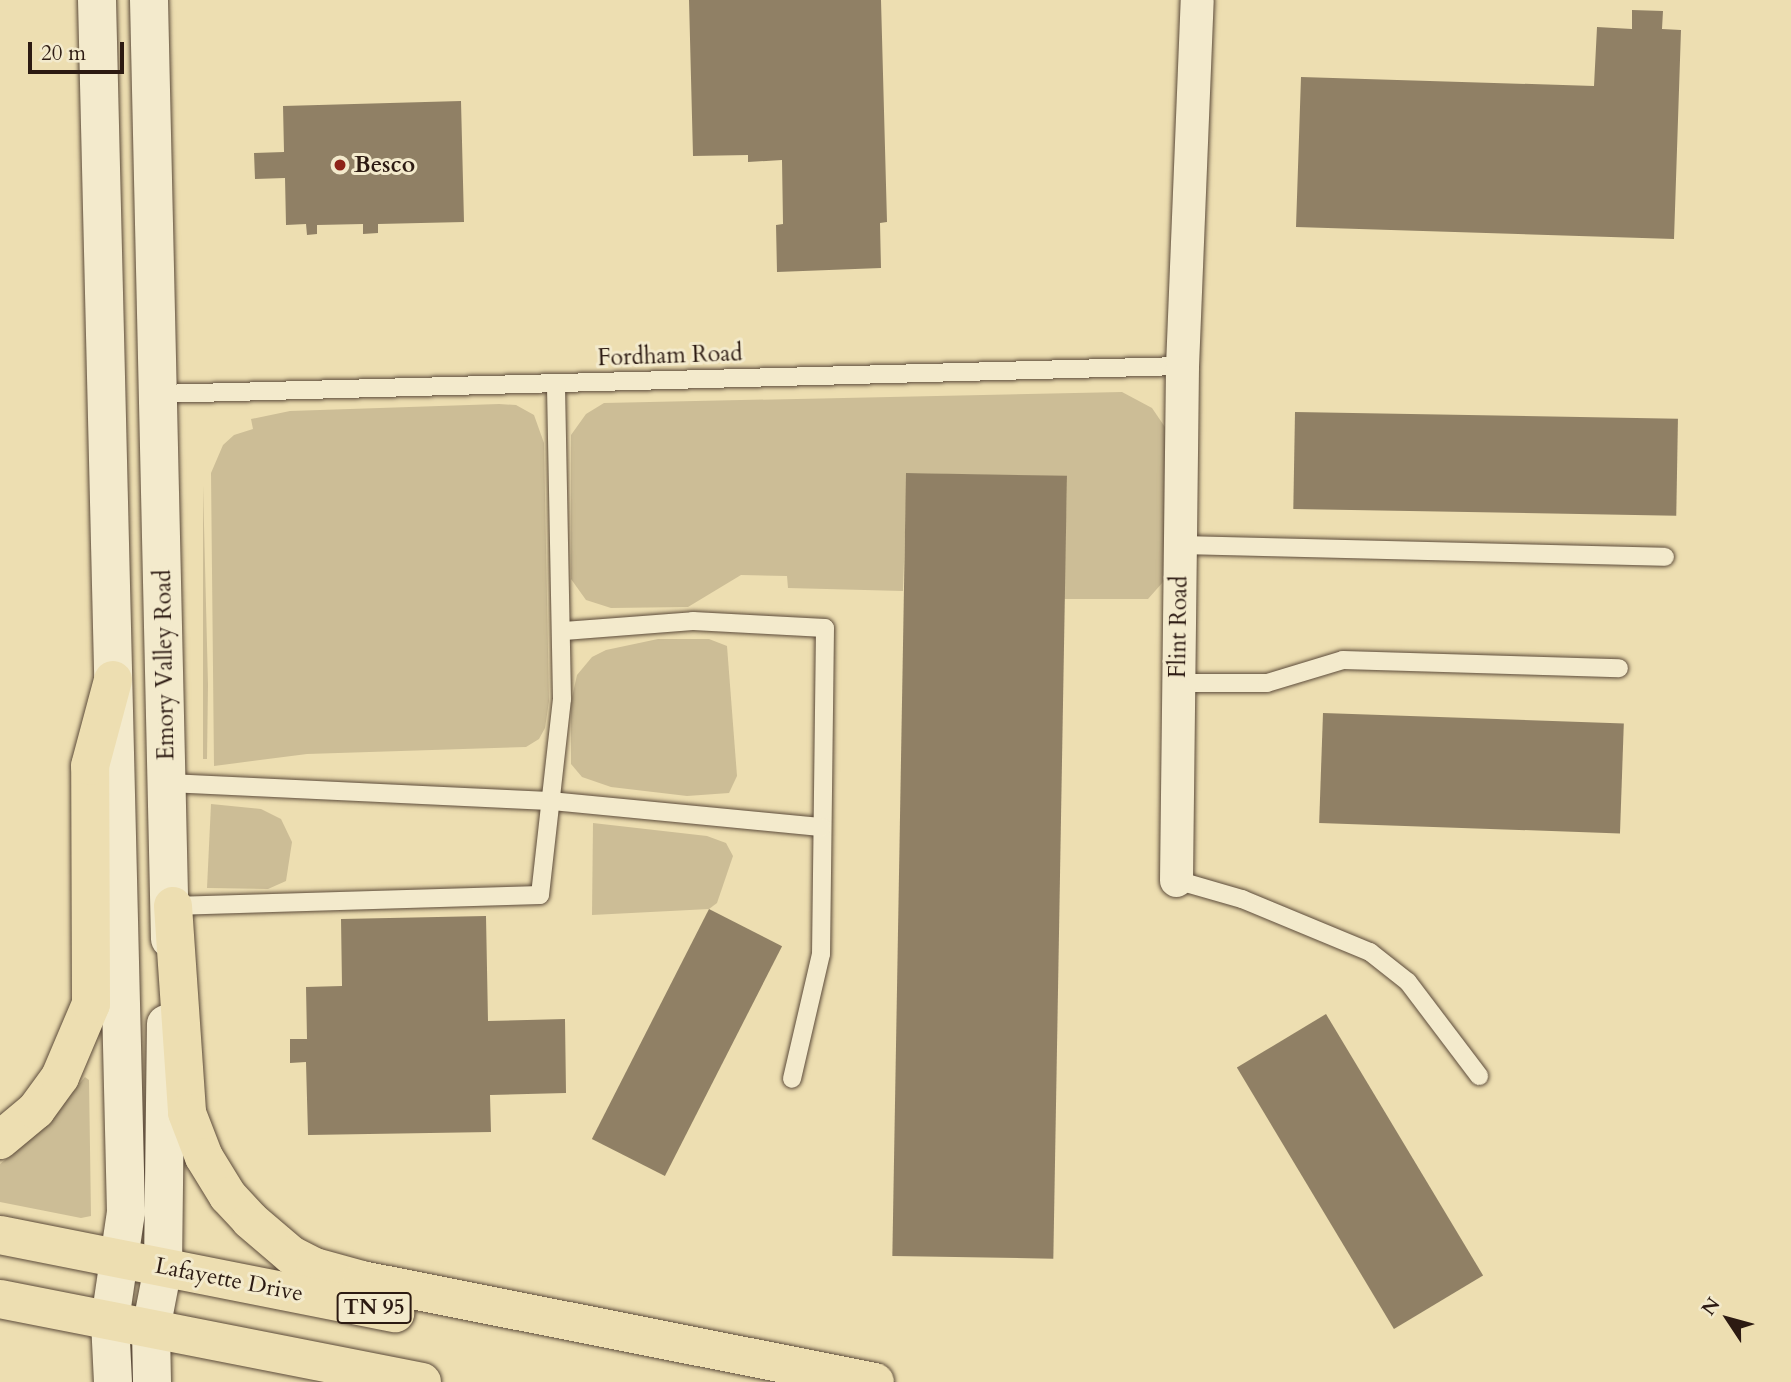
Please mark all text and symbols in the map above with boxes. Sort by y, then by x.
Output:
scale bar [32,28,128,72]
text: 20 m [41,39,86,68]
place label: Besco [354,151,415,179]
marker: Besco [332,157,348,173]
street label: Fordham Road [597,340,743,372]
street label: Emory Valley Road [150,569,180,761]
street label: Flint Road [1164,576,1194,678]
street label: Lafayette Drive [153,1252,305,1308]
north arrow [1693,1284,1763,1354]
road number: TN 95 [336,1290,412,1326]
text: N [1696,1292,1726,1321]

